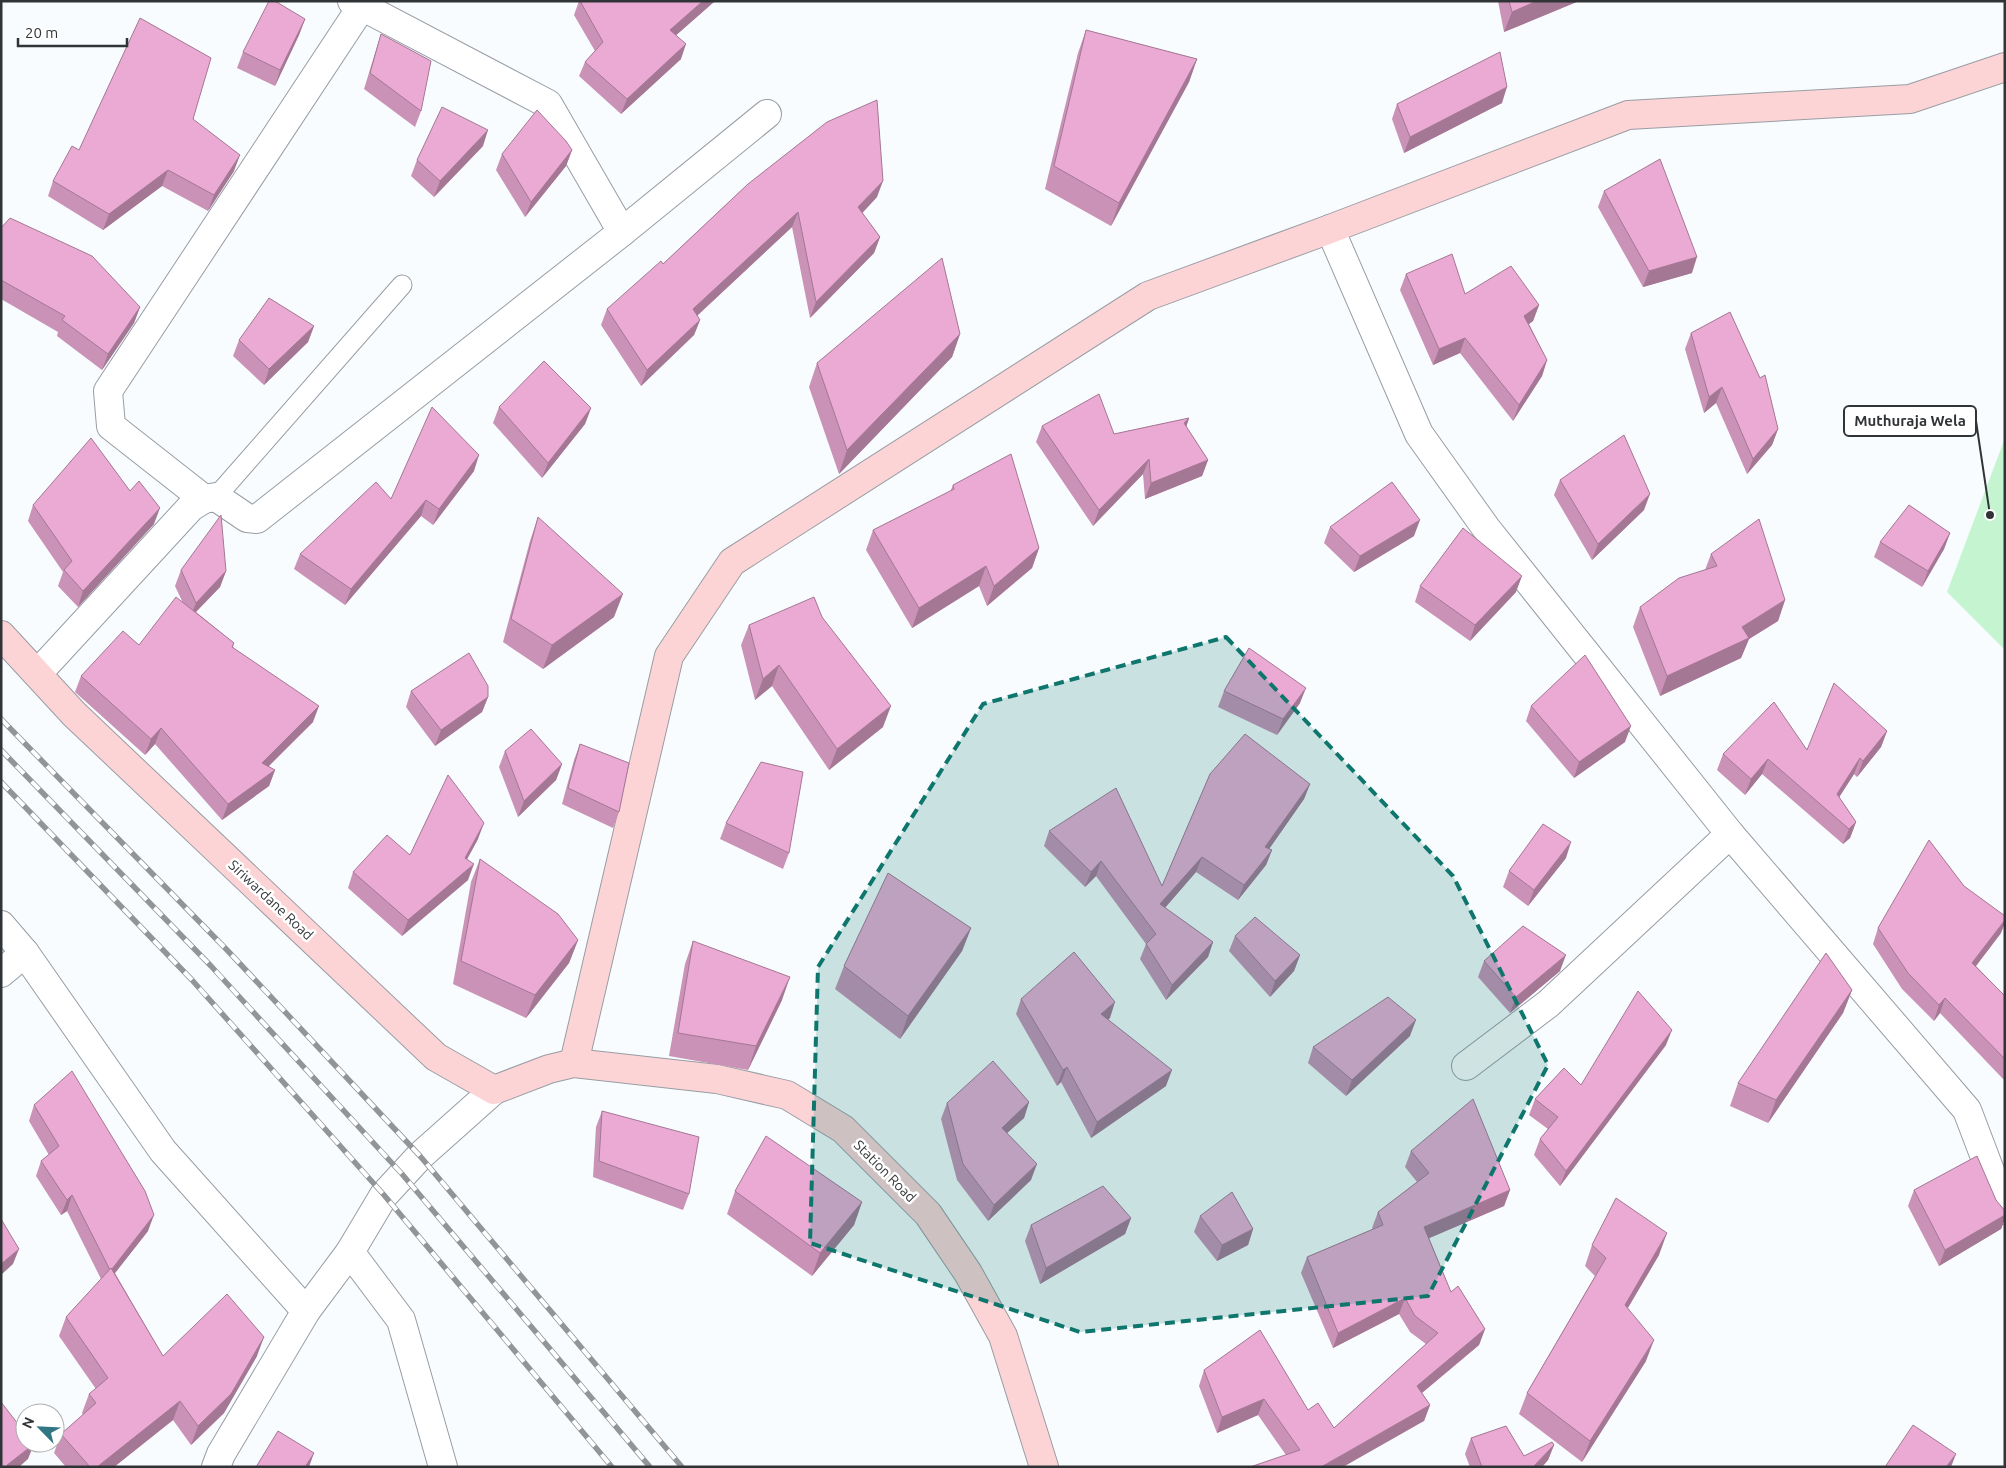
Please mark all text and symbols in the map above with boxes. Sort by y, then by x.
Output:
scale bar [18,15,126,47]
text: 20 m [25,24,58,41]
callout: Muthuraja Wela [1844,406,1976,436]
text: Muthuraja Wela [1854,412,1966,429]
street label: Siriwardane Road [226,857,316,943]
street label: Station Road [851,1137,919,1205]
north arrow [15,1403,65,1453]
text: N [19,1415,38,1431]

